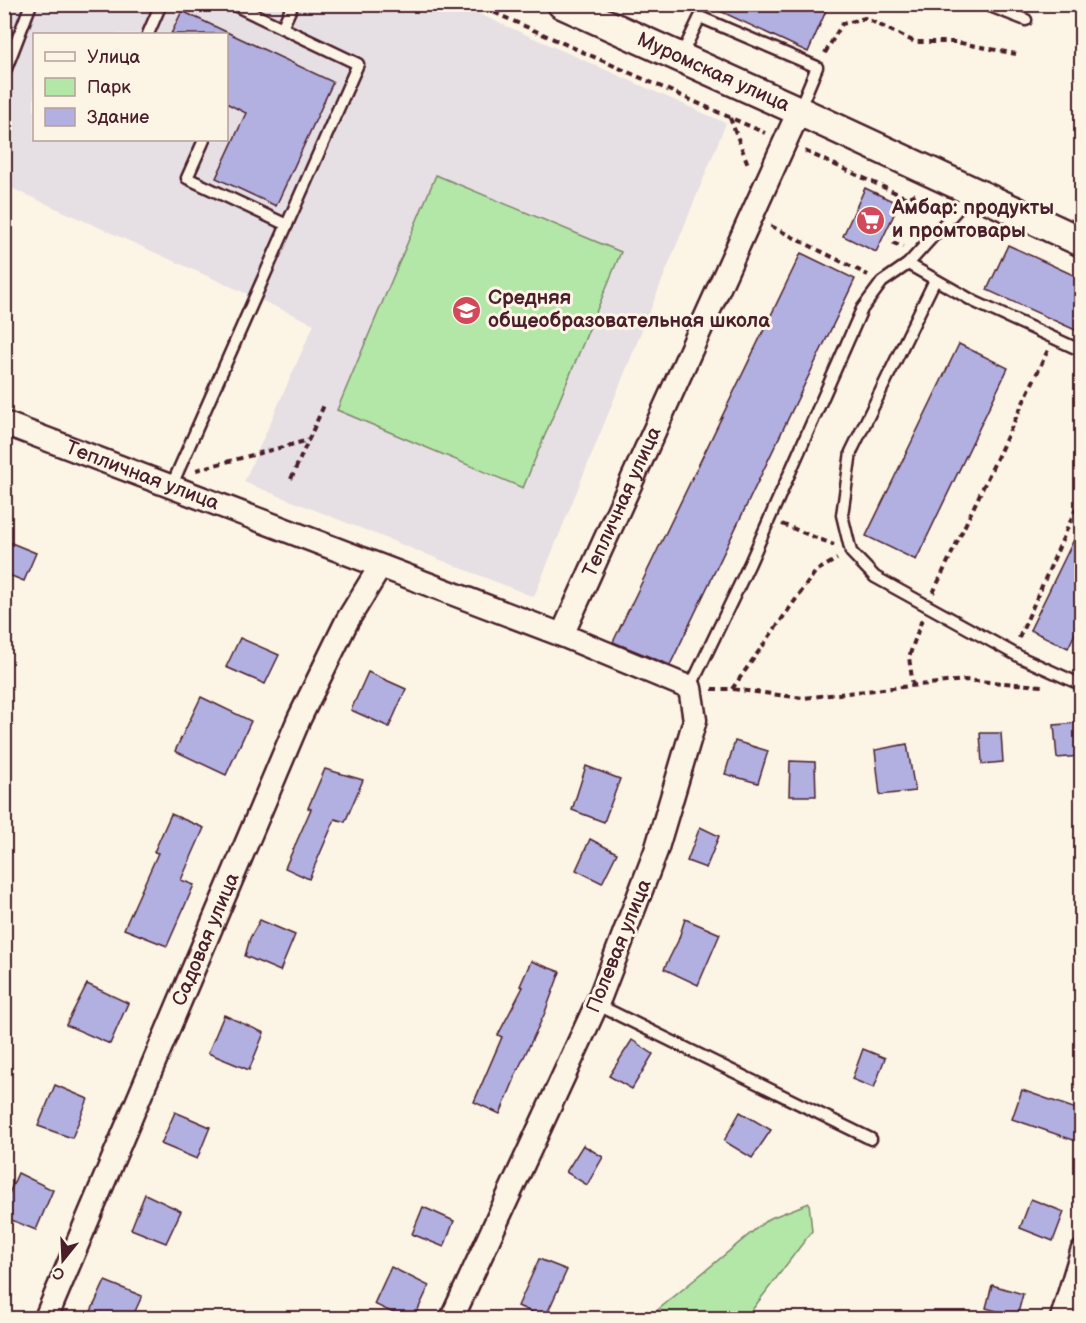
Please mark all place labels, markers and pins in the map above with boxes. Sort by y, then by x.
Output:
place label: Амбар: продукты и промтовары [891,196,1054,243]
supermarket icon: Амбар: продукты и промтовары [855,204,887,236]
place label: Средняя общеобразовательная школа [488,286,770,333]
school or university icon: Средняя общеобразовательная школа [451,294,483,326]

